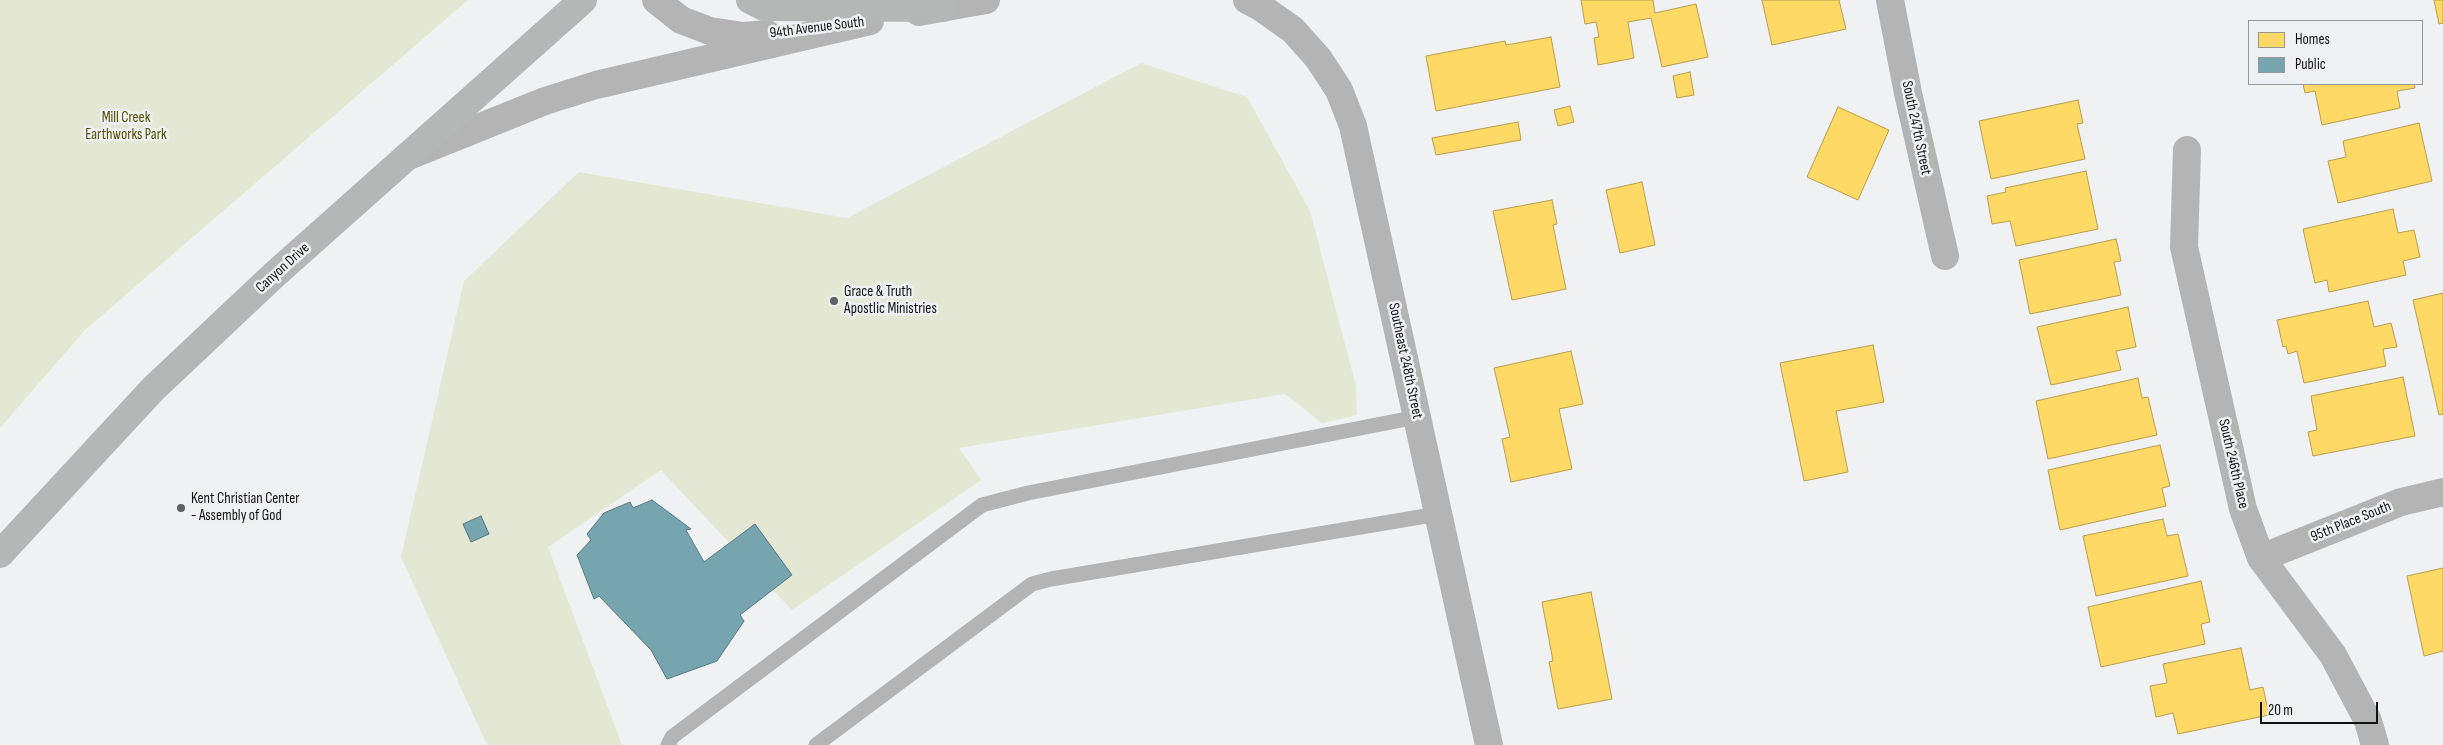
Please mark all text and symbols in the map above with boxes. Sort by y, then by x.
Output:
street label: 94th Avenue South [769,13,865,43]
legend [2248,20,2423,85]
text: Homes [2295,30,2330,49]
text: Public [2295,55,2326,74]
street label: South 247th Street [1897,79,1935,177]
park label: Mill Creek Earthworks Park [85,109,167,144]
street label: Canyon Drive [252,239,314,297]
place label: Grace & Truth Apostlic Ministries [844,283,937,318]
marker: Grace & Truth Apostlic Ministries [828,295,840,307]
street label: Southeast 248th Street [1384,301,1426,421]
street label: South 246th Place [2214,417,2252,511]
place label: Kent Christian Center - Assembly of God [191,490,300,525]
street label: 95th Place South [2308,498,2394,546]
marker: Kent Christian Center - Assembly of God [175,502,187,514]
scale bar [2263,692,2380,724]
text: 20 m [2268,701,2293,720]

